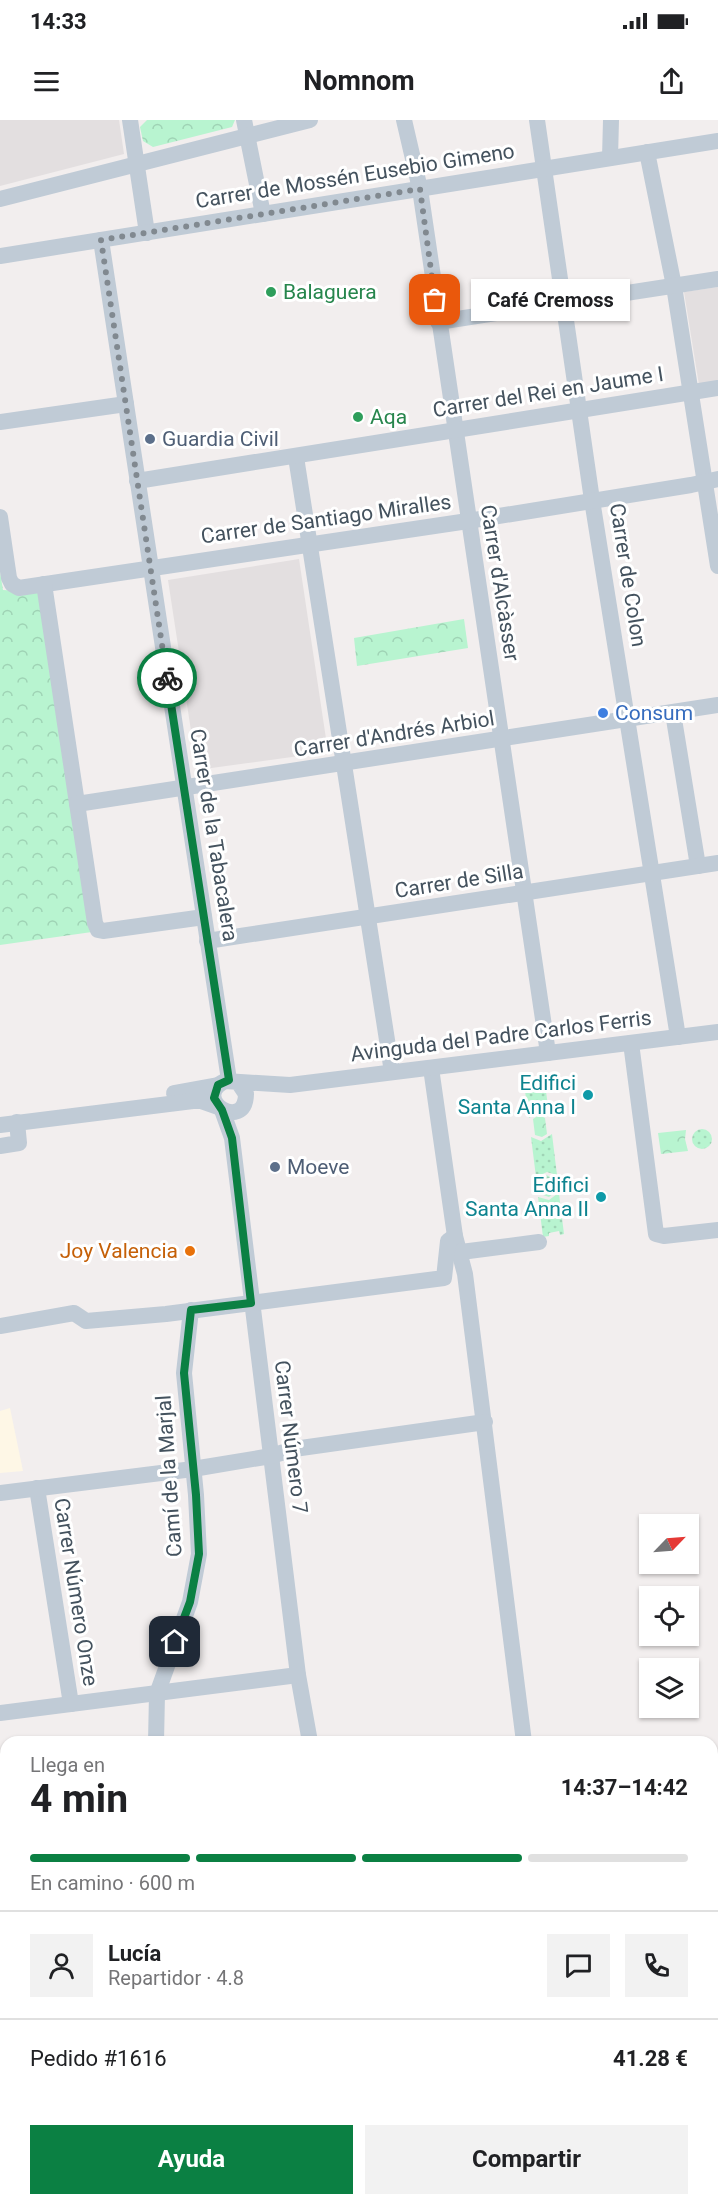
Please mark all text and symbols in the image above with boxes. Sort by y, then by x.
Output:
text: 14:33 [30,9,87,34]
icon: menu [30,65,63,98]
text: Nomnom [303,65,415,97]
icon: share [655,65,688,98]
street label: Carrer de Mossén Eusebio Gimeno [194,139,516,213]
pin [409,274,460,325]
callout: Café Cremoss [471,279,630,321]
place label: Balaguera [283,280,377,304]
icon: bag [418,283,451,316]
marker: Balaguera [264,285,278,299]
text: Café Cremoss [487,288,614,312]
street label: Carrer del Rei en Jaume I [431,362,665,422]
place label: Aqa [370,405,407,429]
marker: Aqa [351,410,365,424]
place label: Guardia Civil [162,427,279,451]
marker: Guardia Civil [143,432,157,446]
street label: Carrer de Santiago Miralles [199,490,453,548]
street label: Carrer de Colon [605,501,651,649]
street label: Carrer d'Alcàsser [476,503,524,663]
courier [137,648,197,708]
icon: bike [151,662,184,695]
place label: Consum [615,701,693,725]
street label: Carrer d'Andrés Arbiol [292,706,496,762]
marker: Consum [596,706,610,720]
street label: Carrer de la Tabacalera [185,727,243,943]
street label: Carrer de Silla [393,859,525,903]
street label: Avinguda del Padre Carlos Ferris [349,1006,653,1066]
place label: Edifici Santa Anna I [458,1071,576,1119]
marker: Edifici Santa Anna I [581,1088,595,1102]
place label: Moeve [287,1155,350,1179]
marker: Moeve [268,1160,282,1174]
place label: Edifici Santa Anna II [465,1173,589,1221]
marker: Edifici Santa Anna II [594,1190,608,1204]
place label: Joy Valencia [60,1239,178,1263]
marker: Joy Valencia [183,1244,197,1258]
street label: Carrer Número 7 [270,1359,312,1515]
street label: Camí de la Marjal [151,1394,187,1558]
street label: Carrer Número Onze [49,1496,103,1688]
north arrow [639,1514,699,1574]
map controls [639,1514,699,1718]
button: locate [639,1586,699,1646]
pin [149,1616,200,1667]
icon: home [158,1625,191,1658]
button: layers [639,1658,699,1718]
text: Llega en [30,1753,105,1777]
text: 14:37–14:42 [561,1775,688,1800]
text: 4 min [30,1776,128,1822]
text: En camino · 600 m [30,1871,195,1895]
button: person [30,1934,93,1997]
button: chat [547,1934,610,1997]
button: phone [625,1934,688,1997]
text: Lucía [108,1941,161,1966]
text: Repartidor · 4.8 [108,1966,244,1990]
text: Pedido #1616 [30,2046,167,2071]
text: 41.28 € [613,2046,688,2071]
button: Ayuda [30,2125,353,2194]
button: Compartir [365,2125,688,2194]

